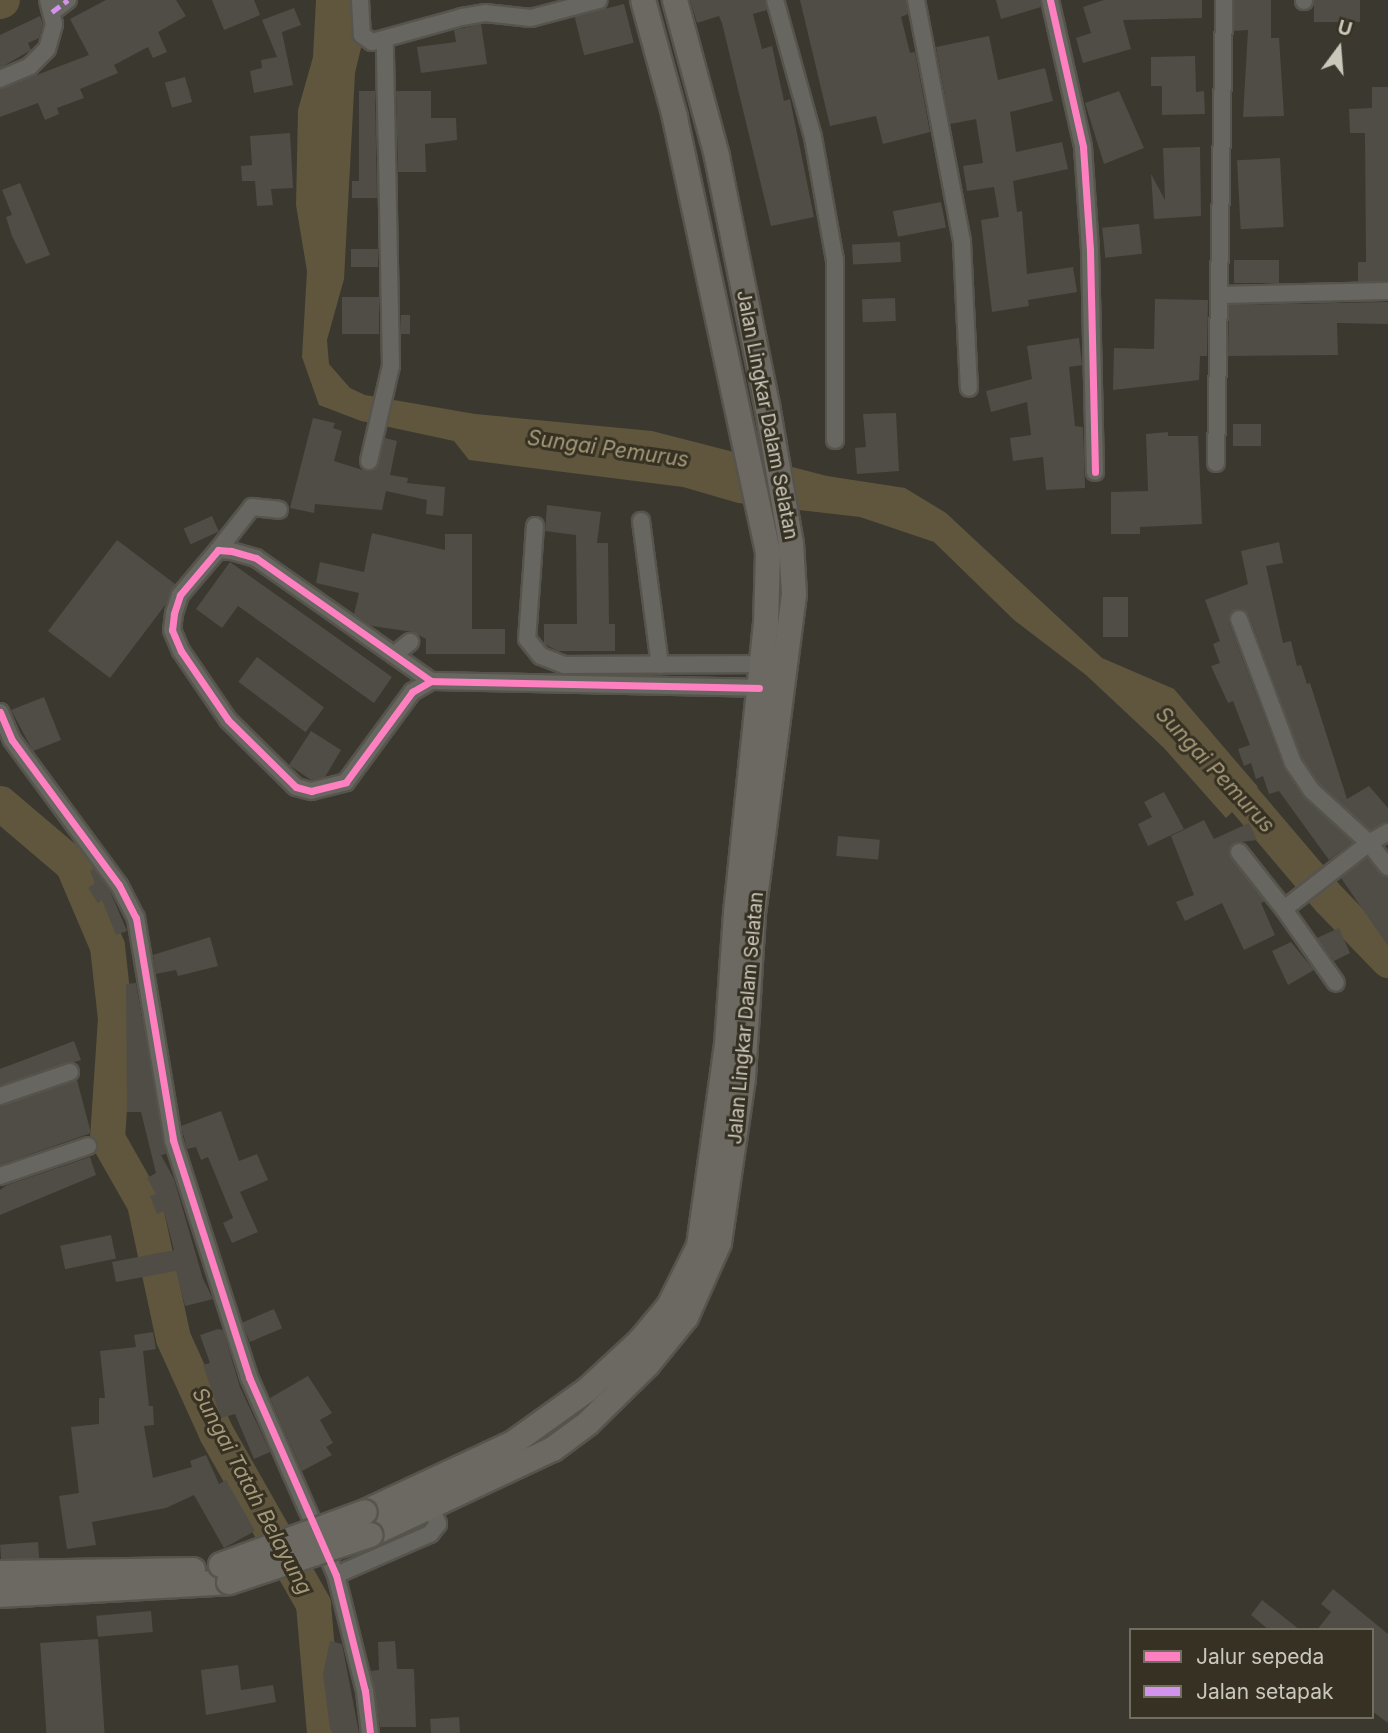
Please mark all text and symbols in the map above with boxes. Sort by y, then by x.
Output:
north arrow [1304,14,1374,84]
text: U [1335,15,1355,41]
street label: Jalan Lingkar Dalam Selatan [732,288,802,542]
water label: Sungai Pemurus [526,425,690,473]
water label: Sungai Pemurus [1150,702,1280,838]
street label: Jalan Lingkar Dalam Selatan [724,891,768,1145]
water label: Sungai Tatah Belayung [187,1383,317,1599]
legend [1129,1628,1374,1719]
text: Jalur sepeda [1196,1644,1324,1669]
text: Jalan setapak [1196,1679,1333,1704]

